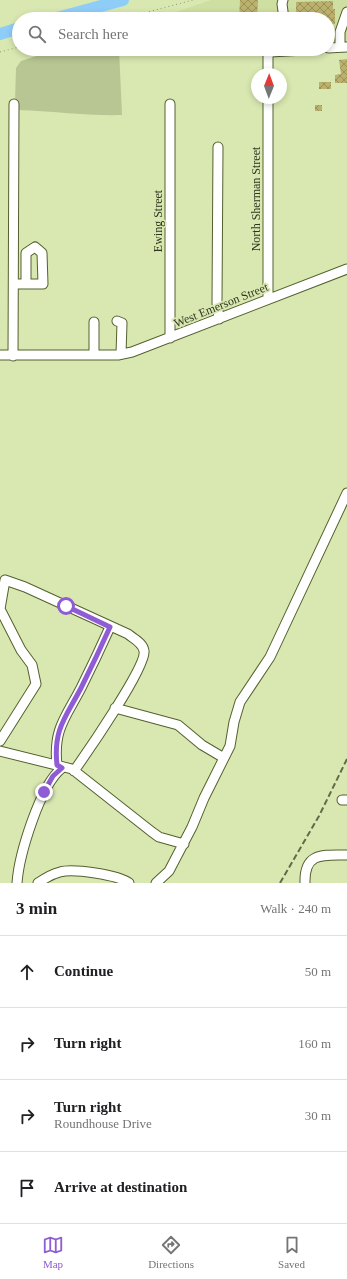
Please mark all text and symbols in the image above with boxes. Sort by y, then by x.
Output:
search box [12,12,335,56]
icon: search [26,23,48,45]
text: Search here [58,26,128,42]
north arrow [251,68,287,104]
street label: North Sherman Street [249,146,263,251]
street label: Ewing Street [151,189,165,252]
street label: West Emerson Street [172,279,271,330]
route start [57,597,75,615]
route end [35,783,53,801]
text: 3 min [16,899,57,918]
text: Walk · 240 m [260,901,331,916]
icon: ahead [16,961,38,983]
text: Continue [54,963,113,979]
text: 50 m [305,964,331,979]
icon: right [16,1033,38,1055]
text: Turn right [54,1035,121,1051]
text: 160 m [298,1036,331,1051]
text: Turn right [54,1099,121,1115]
icon: right [16,1105,38,1127]
text: 30 m [305,1108,331,1123]
text: Roundhouse Drive [54,1116,152,1131]
icon: arrive [16,1177,38,1199]
text: Arrive at destination [54,1179,187,1195]
tab: Map [42,1234,64,1270]
tab: Directions [148,1234,194,1270]
tab: Saved [278,1234,305,1270]

